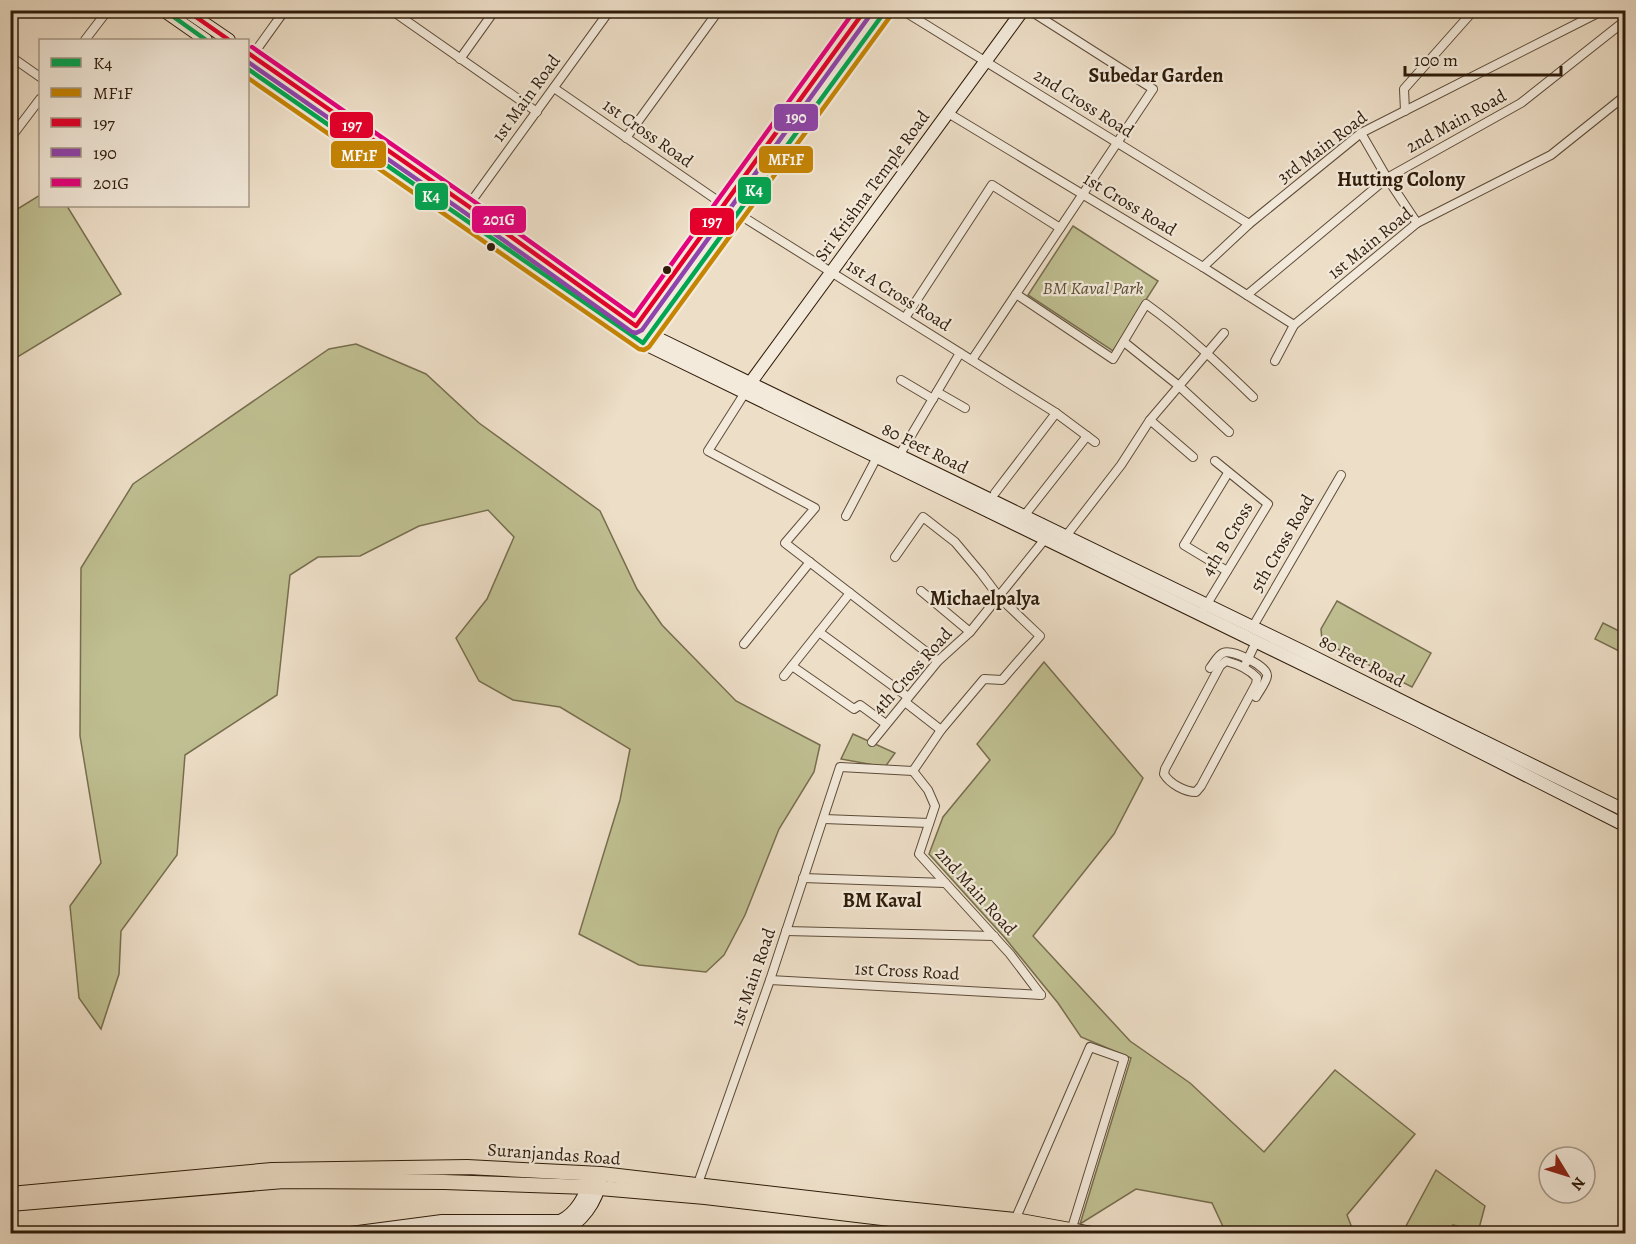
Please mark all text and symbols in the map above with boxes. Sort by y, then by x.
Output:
legend [39,39,249,207]
scale bar [1405,39,1561,77]
text: 100 m [1414,48,1458,72]
street label: 1st Main Road [486,49,566,146]
text: K4 [93,51,112,75]
district label: Subedar Garden [1088,62,1224,89]
street label: 2nd Cross Road [1029,63,1139,143]
text: MF1F [93,81,133,105]
street label: 2nd Main Road [1402,83,1511,158]
street label: 1st Cross Road [598,93,698,173]
line badge: 190 [773,103,819,132]
street label: Sri Krishna Temple Road [809,105,935,267]
street label: 3rd Main Road [1272,105,1372,189]
text: 190 [785,107,807,129]
text: 197 [93,111,115,135]
line badge: 197 [329,111,374,139]
text: 197 [342,115,362,137]
line badge: MF1F [330,140,387,169]
text: 190 [93,141,117,165]
text: MF1F [341,145,378,167]
line badge: MF1F [758,145,814,174]
text: MF1F [768,149,805,171]
district label: Hutting Colony [1337,166,1466,193]
street label: 1st Cross Road [1079,167,1181,241]
text: 201G [93,171,129,195]
line badge: K4 [737,176,772,205]
text: K4 [745,180,763,202]
line badge: K4 [414,182,449,211]
text: K4 [422,186,440,208]
street label: 1st Main Road [1323,201,1418,285]
line badge: 201G [471,205,527,234]
line badge: 197 [689,207,735,236]
text: 201G [483,209,515,231]
text: 197 [702,211,722,233]
unlabelled marker [485,241,497,253]
street label: 1st A Cross Road [842,253,956,337]
unlabelled marker [661,264,673,276]
park label: BM Kaval Park [1043,276,1143,300]
street label: 80 Feet Road [878,417,973,479]
street label: 5th Cross Road [1244,490,1320,596]
street label: 4th B Cross [1195,497,1259,581]
district label: Michaelpalya [930,585,1041,612]
street label: 4th Cross Road [866,622,958,720]
street label: 80 Feet Road [1315,629,1409,693]
street label: 2nd Main Road [930,842,1022,941]
district label: BM Kaval [842,887,922,914]
street label: 1st Main Road [725,924,781,1029]
street label: 1st Cross Road [854,956,960,986]
street label: Suranjandas Road [487,1137,622,1171]
north arrow [1537,1145,1597,1205]
text: N [1566,1172,1590,1195]

